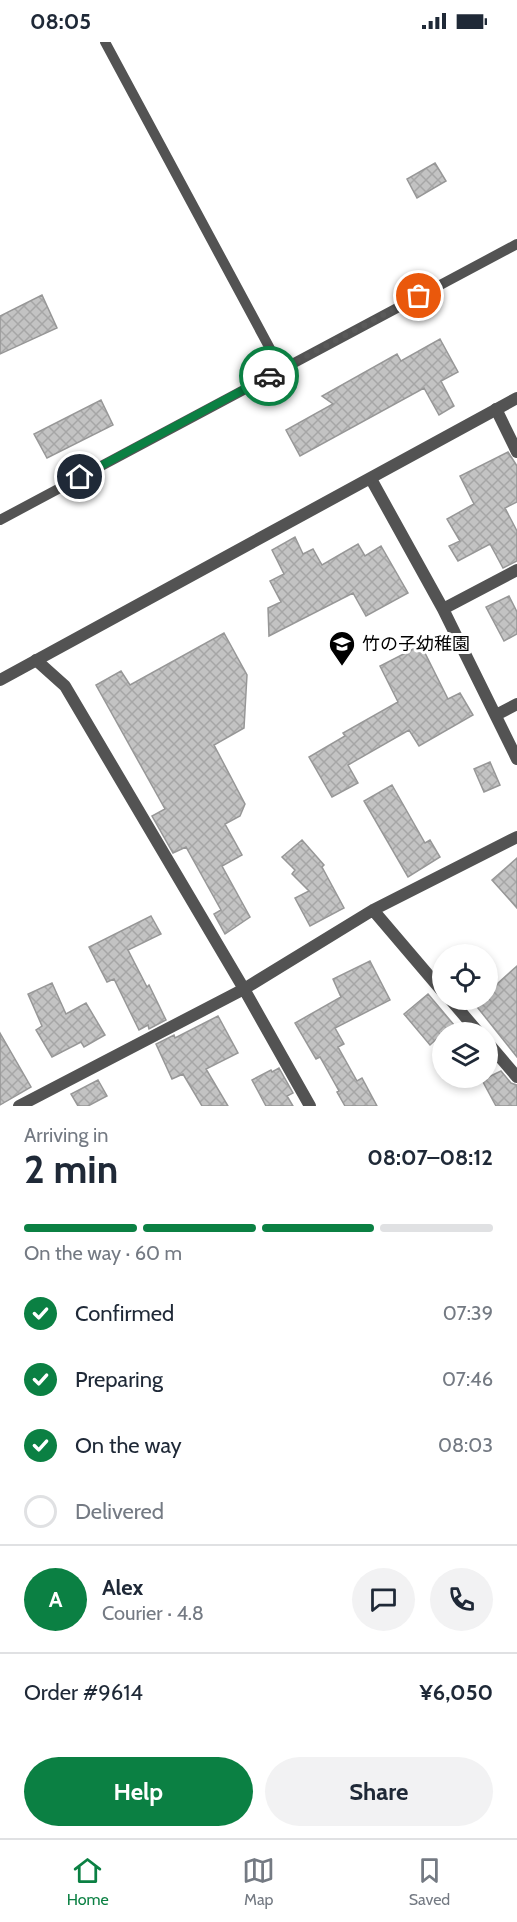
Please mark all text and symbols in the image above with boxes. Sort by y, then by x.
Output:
text: 08:05 [30,8,91,35]
pin [393,270,444,321]
icon: bag [402,279,435,312]
courier [239,346,299,406]
icon: car [253,360,286,393]
pin [54,451,105,502]
icon: home [63,460,96,493]
school or university icon: 竹の子幼稚園 [327,629,357,667]
place label: 竹の子幼稚園 [362,633,470,655]
map controls [432,944,498,1088]
button: locate [432,944,498,1010]
button: layers [432,1022,498,1088]
text: Arriving in [24,1123,108,1147]
text: 08:07–08:12 [367,1144,493,1171]
text: 2 min [24,1145,118,1193]
text: On the way · 60 m [24,1241,182,1265]
icon: check [24,1297,57,1330]
text: Confirmed [75,1300,174,1327]
text: 07:39 [443,1301,493,1325]
icon: check [24,1363,57,1396]
text: Preparing [75,1366,163,1393]
text: 07:46 [442,1367,493,1391]
icon: check [24,1429,57,1462]
text: On the way [75,1432,182,1459]
text: 08:03 [438,1433,493,1457]
text: Delivered [75,1498,164,1525]
button: chat [352,1568,415,1631]
button: phone [430,1568,493,1631]
text: Alex [102,1574,143,1601]
text: A [49,1586,62,1613]
text: Courier · 4.8 [102,1601,204,1625]
text: Order #9614 [24,1679,143,1706]
text: ¥6,050 [420,1679,493,1706]
button: Help [24,1757,253,1826]
button: Share [265,1757,493,1826]
tab: Home [67,1854,109,1909]
tab: Map [242,1854,275,1909]
tab: Saved [409,1854,450,1909]

